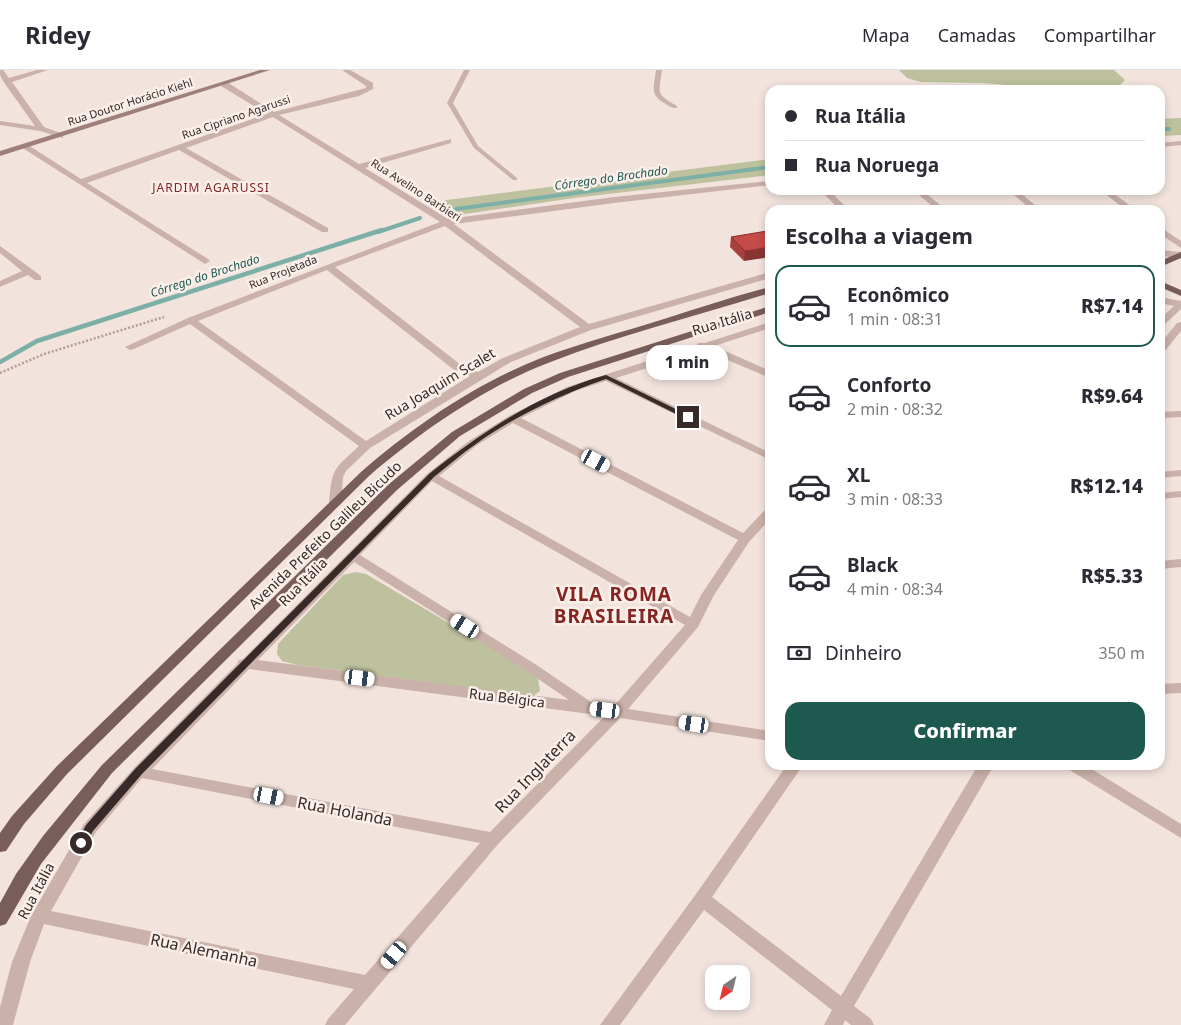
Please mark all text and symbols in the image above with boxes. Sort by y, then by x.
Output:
text: Ridey [25,18,91,51]
text: Mapa [862,23,910,47]
text: Camadas [938,23,1016,47]
text: Compartilhar [1044,23,1156,47]
street label: Rua Doutor Horácio Kiehl [65,74,194,129]
street label: Rua Cipriano Agarussi [180,91,292,142]
text: Rua Itália [815,103,906,129]
text: Rua Noruega [815,152,939,178]
street label: Rua Avelino Barbieri [368,155,464,224]
water label: Córrego do Brochado [553,161,669,194]
district label: JARDIM AGARUSSI [151,179,270,196]
text: Escolha a viagem [785,220,973,250]
water label: Córrego do Brochado [148,250,262,301]
street label: Rua Projetada [246,251,319,292]
text: Econômico [847,282,949,308]
icon: car [787,284,832,329]
text: R$7.14 [1081,293,1143,319]
street label: Rua Itália [690,303,754,340]
text: 1 min · 08:31 [847,308,943,330]
street label: Rua Joaquim Scalet [381,343,498,424]
callout: 1 min [647,344,729,380]
text: 1 min [665,351,709,373]
text: Conforto [847,372,931,398]
icon: car [787,374,832,419]
text: R$9.64 [1081,383,1143,409]
text: 2 min · 08:32 [847,398,943,420]
route end [677,406,699,428]
car [579,447,612,475]
street label: Avenida Prefeito Galileu Bicudo [244,456,405,613]
text: XL [847,462,870,488]
icon: car [787,464,832,509]
text: R$12.14 [1070,473,1143,499]
text: 3 min · 08:33 [847,488,943,510]
text: Black [847,552,898,578]
street label: Rua Itália [274,553,331,610]
icon: car [787,554,832,599]
text: R$5.33 [1081,563,1143,589]
text: 4 min · 08:34 [847,578,943,600]
district label: VILA ROMA BRASILEIRA [554,581,674,629]
car [448,612,481,640]
icon: cash [785,639,813,667]
text: Dinheiro [825,640,902,666]
text: 350 m [1098,642,1145,664]
car [344,669,375,687]
street label: Rua Bélgica [468,683,546,712]
car [589,701,620,719]
button: Confirmar [785,702,1145,760]
car [678,714,709,734]
street label: Rua Inglaterra [490,725,580,817]
car [252,786,285,806]
street label: Rua Holanda [296,791,394,831]
route start [70,832,92,854]
street label: Rua Itália [13,859,58,922]
street label: Rua Alemanha [148,928,260,972]
car [378,939,409,971]
north arrow [705,965,750,1010]
map controls [705,965,750,1010]

